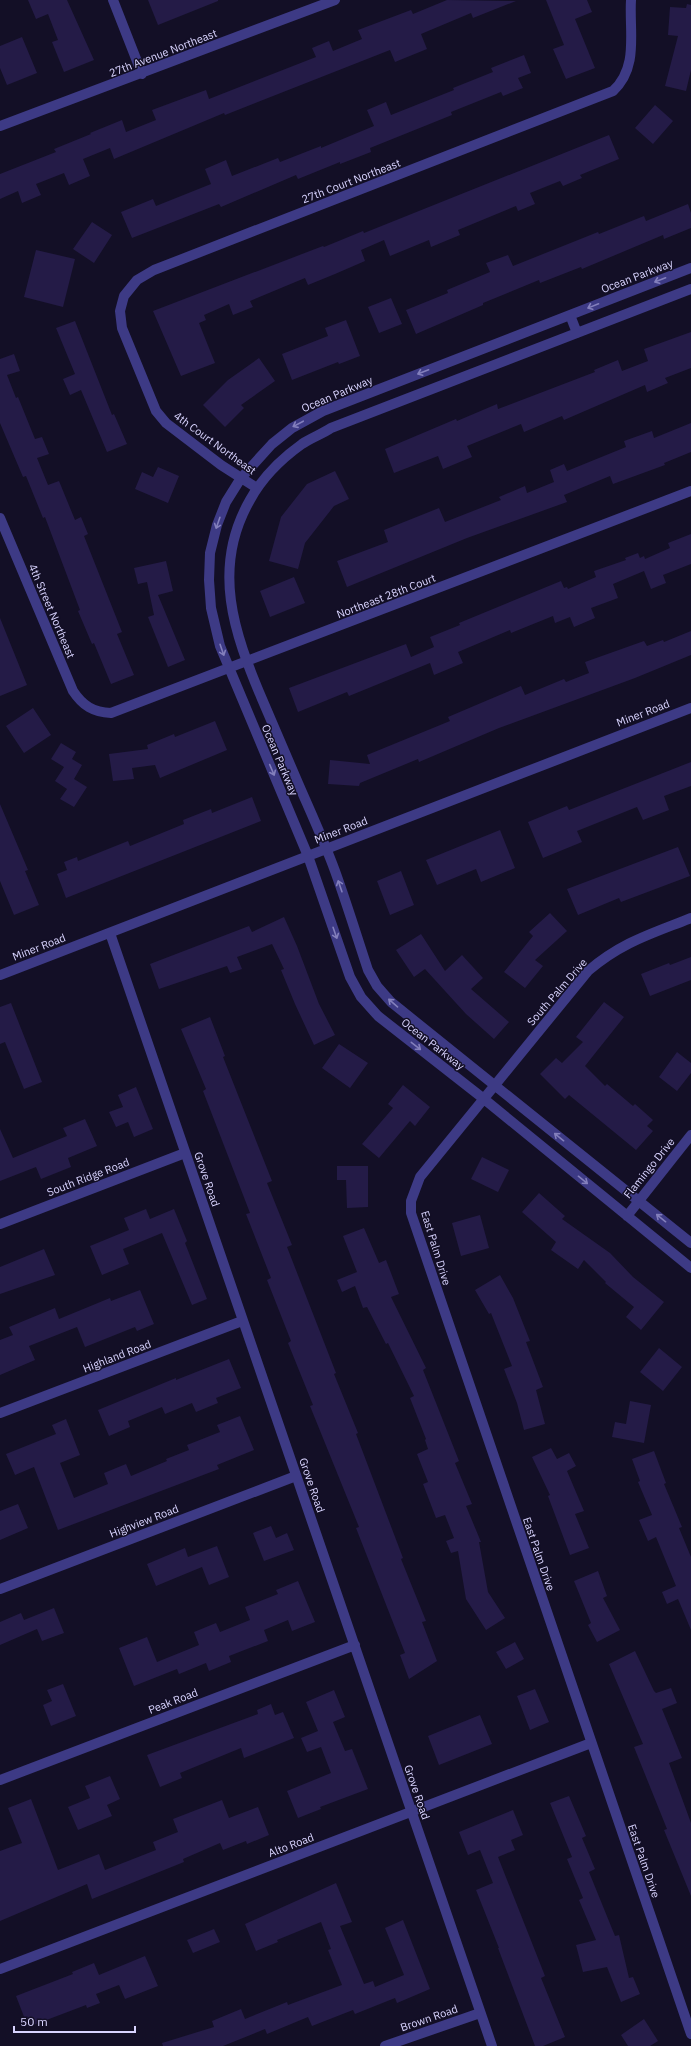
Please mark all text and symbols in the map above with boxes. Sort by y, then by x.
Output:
street label: 27th Avenue Northeast [107,26,219,80]
street label: 27th Court Northeast [300,156,403,206]
street label: Ocean Parkway [599,256,675,296]
one-way arrow [655,276,667,284]
one-way arrow [587,302,599,310]
one-way arrow [418,368,430,376]
street label: Ocean Parkway [299,373,375,415]
street label: 4th Court Northeast [171,408,259,478]
one-way arrow [293,421,305,428]
one-way arrow [214,516,221,529]
street label: 4th Street Northeast [26,562,78,660]
street label: Northeast 28th Court [335,571,438,621]
one-way arrow [218,644,226,656]
street label: Miner Road [614,696,672,730]
street label: Ocean Parkway [259,722,301,798]
one-way arrow [268,764,276,776]
street label: Miner Road [312,813,370,847]
one-way arrow [336,880,343,893]
one-way arrow [332,926,339,939]
street label: Miner Road [10,930,68,964]
street label: South Palm Drive [524,955,590,1029]
one-way arrow [387,998,398,1007]
street label: Ocean Parkway [399,1015,468,1073]
one-way arrow [411,1042,422,1050]
one-way arrow [554,1132,565,1141]
street label: Flamingo Drive [620,1135,678,1201]
street label: Grove Road [191,1150,223,1208]
street label: South Ridge Road [45,1155,131,1199]
one-way arrow [578,1176,588,1185]
street label: East Palm Drive [418,1209,454,1287]
one-way arrow [655,1214,666,1223]
street label: Highland Road [81,1337,153,1375]
street label: Grove Road [296,1456,328,1514]
street label: Highview Road [107,1501,181,1541]
street label: East Palm Drive [520,1515,558,1593]
street label: Peak Road [146,1685,200,1717]
street label: Grove Road [401,1763,433,1821]
street label: East Palm Drive [625,1822,663,1900]
street label: Alto Road [266,1830,316,1860]
street label: Brown Road [398,2002,460,2034]
scale bar [14,2008,135,2034]
text: 50 m [20,2014,48,2029]

